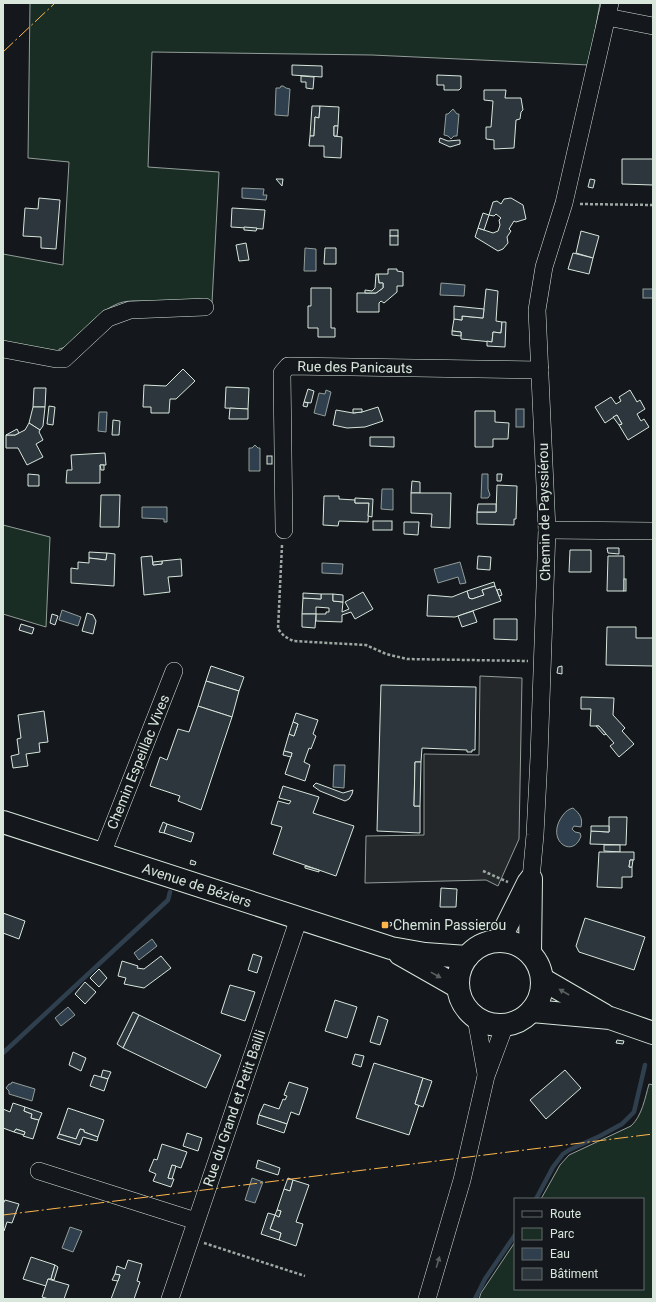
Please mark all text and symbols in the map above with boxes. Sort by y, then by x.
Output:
street label: Rue des Panicauts [297,358,413,376]
street label: Chemin de Payssiérou [535,443,553,581]
street label: Chemin Espeillac Vives [104,692,172,832]
street label: Avenue de Béziers [140,860,254,910]
place label: Chemin Passierou [393,917,506,933]
marker: Chemin Passierou [380,920,390,930]
one-way arrow [430,972,442,978]
one-way arrow [558,988,570,995]
street label: Rue du Grand et Petit Bailli [200,1028,268,1188]
legend [514,1198,644,1290]
text: Route [550,1207,581,1221]
text: Parc [550,1227,574,1241]
text: Eau [550,1247,570,1261]
one-way arrow [435,1255,441,1267]
text: Bâtiment [550,1267,598,1281]

